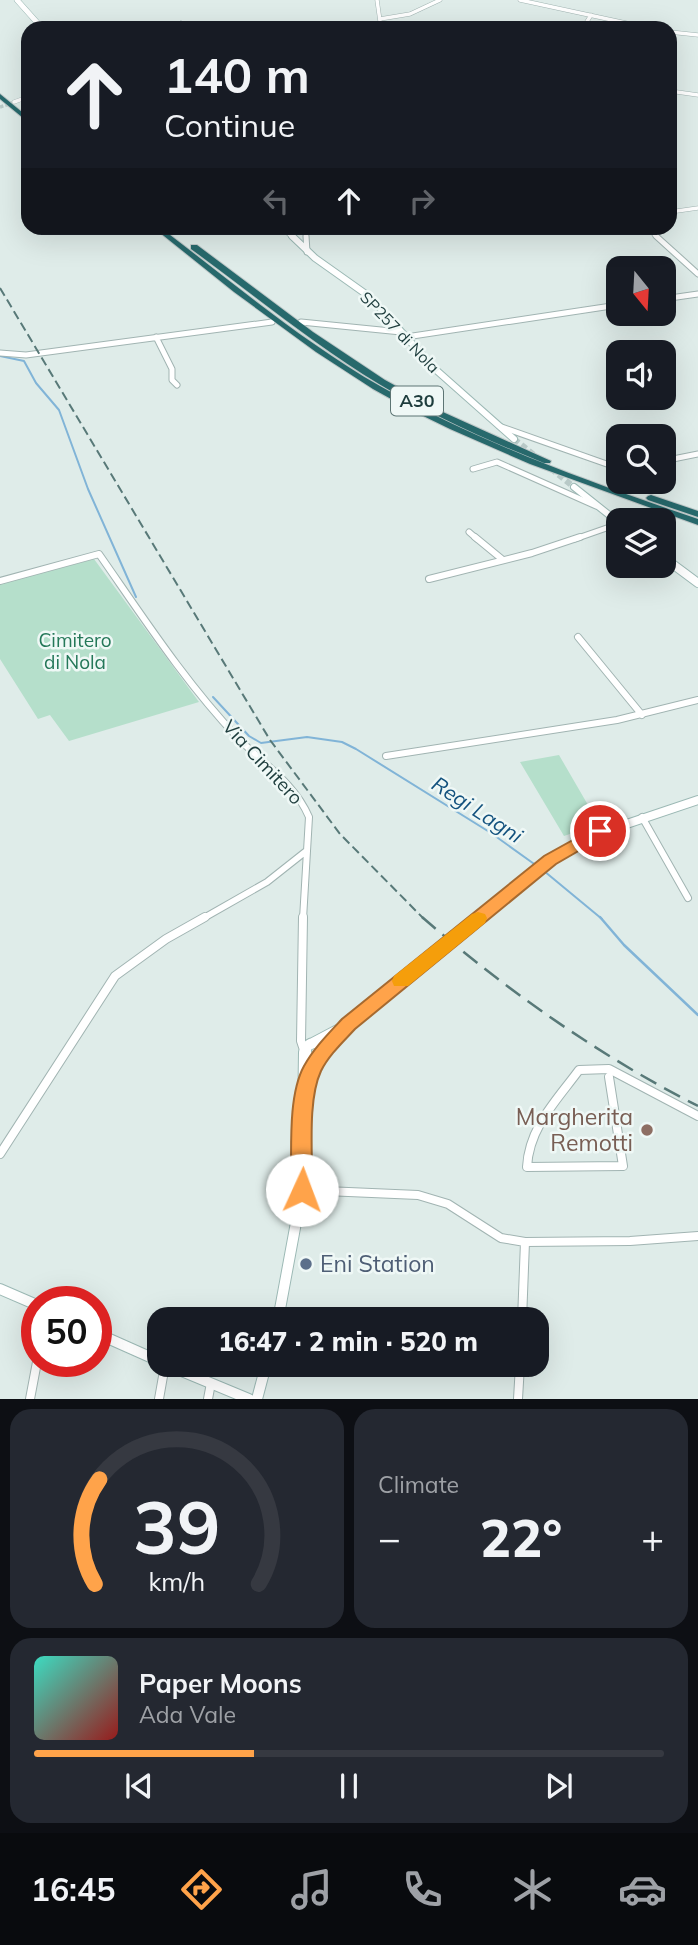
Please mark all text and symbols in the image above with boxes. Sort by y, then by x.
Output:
text: 140 m [164,44,310,105]
icon: ahead [49,49,140,140]
text: Continue [164,105,295,145]
icon: left [257,182,295,220]
icon: ahead [330,182,368,220]
icon: right [403,182,441,220]
north arrow [606,256,676,326]
map controls [606,256,676,578]
street label: SP257 di Nola [356,287,444,377]
button: sound [606,340,676,410]
road number: A30 [391,386,443,416]
button: search [606,424,676,494]
button: layers [606,508,676,578]
park label: Cimitero di Nola [38,628,112,674]
street label: Via Cimitero [218,715,308,809]
water label: Regi Lagni [427,770,529,849]
pin [570,801,630,861]
icon: arrive [581,812,619,850]
place label: Margherita Remotti [516,1102,633,1157]
marker: Margherita Remotti [639,1122,655,1138]
position arrow [265,1153,339,1227]
place label: Eni Station [320,1249,435,1278]
marker: Eni Station [298,1256,314,1272]
speed limit sign: 50 [21,1286,112,1377]
text: 16:47 · 2 min · 520 m [218,1325,478,1358]
text: Climate [378,1470,459,1499]
text: 39 [133,1482,221,1573]
text: 22° [480,1505,562,1570]
text: − [378,1514,401,1562]
text: + [641,1514,664,1562]
text: km/h [149,1566,205,1597]
text: Paper Moons [139,1667,302,1700]
text: Ada Vale [139,1700,236,1729]
icon: previous [120,1767,158,1805]
icon: pause [330,1767,368,1805]
icon: next [540,1767,578,1805]
icon: directions [177,1865,226,1914]
icon: music [287,1865,336,1914]
icon: phone [398,1865,447,1914]
icon: climate [508,1865,557,1914]
icon: car [618,1865,667,1914]
text: 16:45 [31,1869,115,1909]

